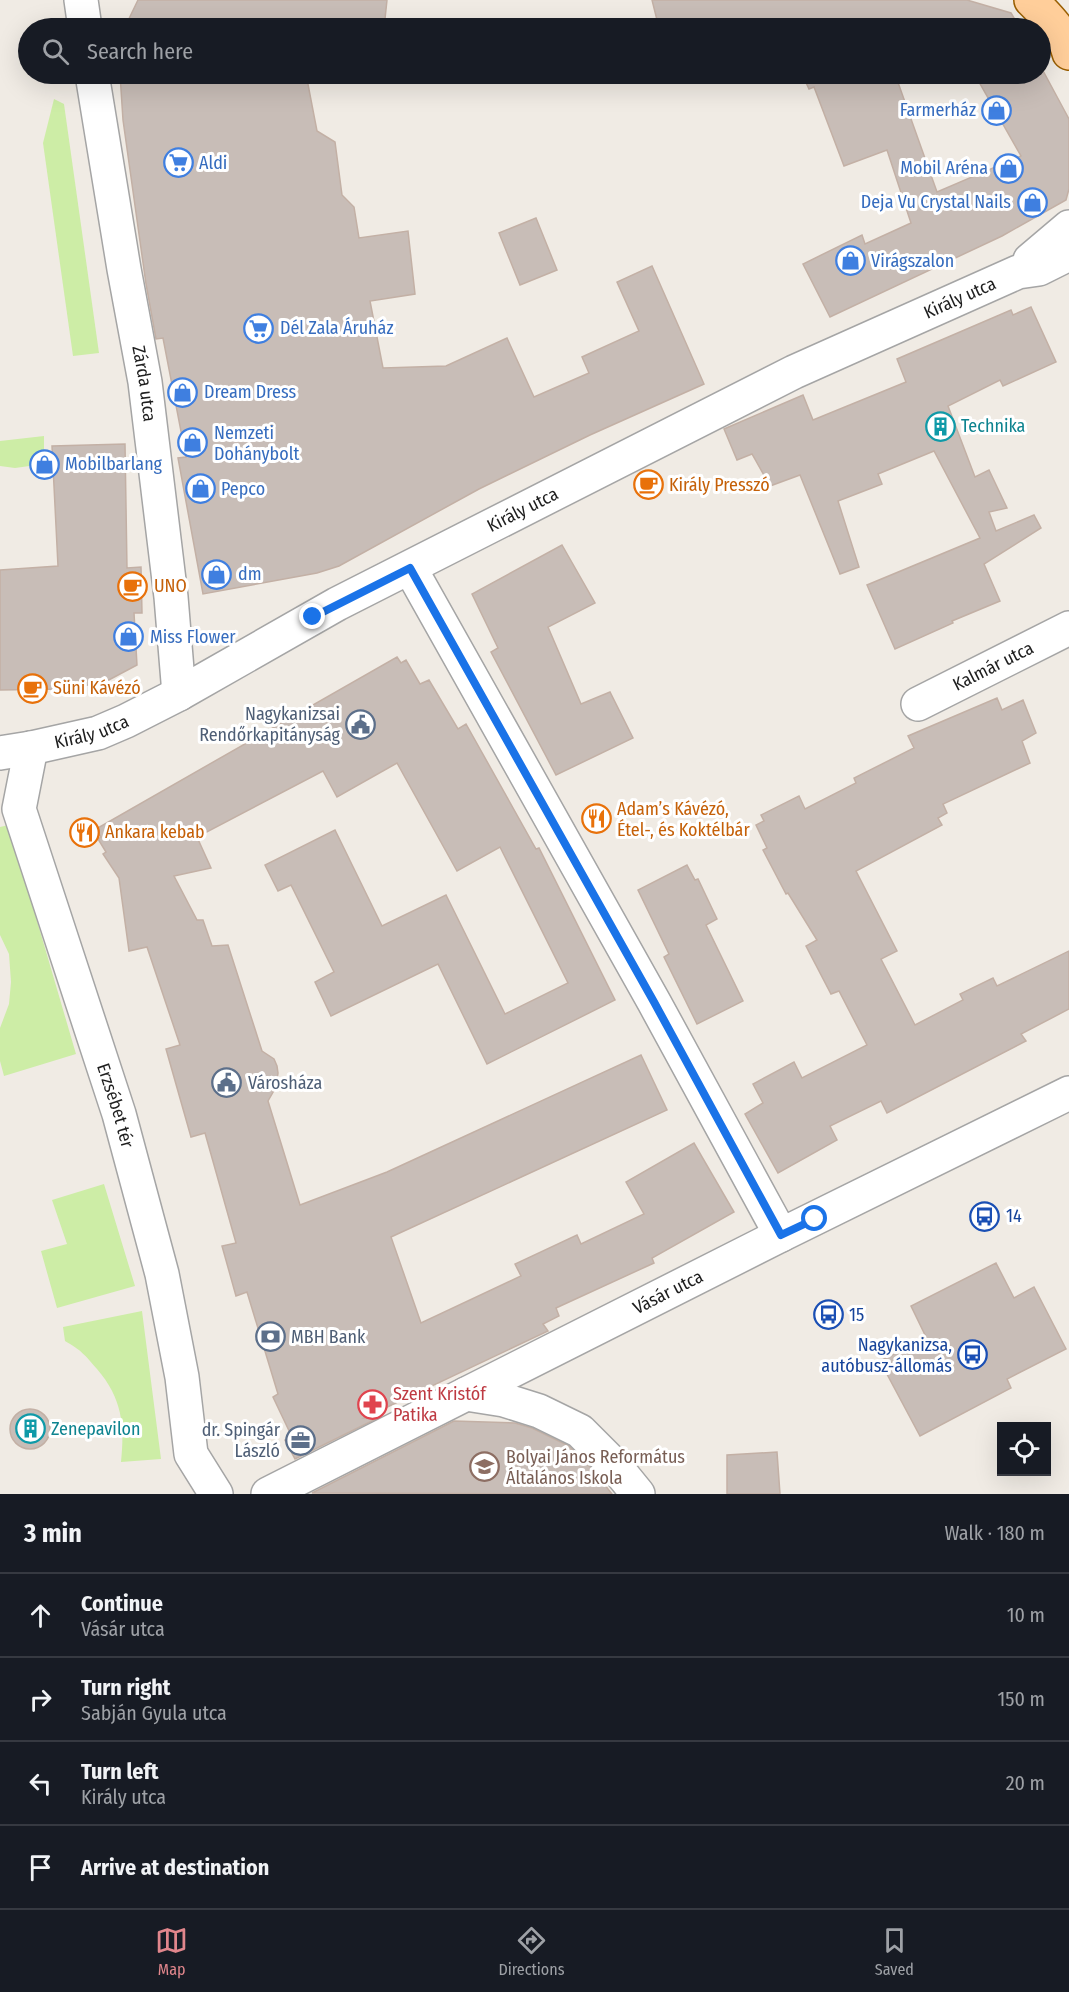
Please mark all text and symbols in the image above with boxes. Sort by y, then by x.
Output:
search box [18,18,1051,84]
icon: search [39,35,72,68]
text: Search here [87,38,193,65]
shop icon: Farmerház [981,94,1013,126]
place label: Farmerház [900,99,976,121]
supermarket icon: Aldi [162,147,194,179]
place label: Aldi [199,152,227,174]
shop icon: Mobil Aréna [993,152,1025,184]
place label: Mobil Aréna [900,157,988,179]
shop icon: Deja Vu Crystal Nails [1016,186,1048,218]
place label: Deja Vu Crystal Nails [861,191,1011,213]
shop icon: Virágszalon [834,245,866,277]
place label: Virágszalon [871,250,954,272]
street label: Király utca [920,272,1000,324]
supermarket icon: Dél Zala Áruház [243,312,275,344]
place label: Dél Zala Áruház [280,316,394,339]
street label: Zárda utca [127,344,161,423]
shop icon: Dream Dress [167,376,199,408]
place label: Dream Dress [204,381,296,403]
building icon: Technika [924,410,956,442]
place label: Technika [961,415,1026,437]
place label: Nemzeti Dohánybolt [214,422,299,465]
shop icon: Nemzeti Dohánybolt [177,427,209,459]
shop icon: Mobilbarlang [28,448,60,480]
place label: Mobilbarlang [65,453,163,475]
cafe icon: Király Presszó [632,469,664,501]
shop icon: Pepco [184,473,216,505]
place label: Király Presszó [669,474,770,496]
place label: Pepco [221,478,265,500]
street label: Király utca [483,483,562,537]
shop icon: dm [201,558,233,590]
place label: dm [238,563,262,585]
cafe icon: UNO [117,570,149,602]
place label: UNO [154,575,187,597]
route end [299,603,325,629]
shop icon: Miss Flower [113,621,145,653]
place label: Miss Flower [150,626,236,648]
street label: Kalmár utca [949,637,1037,696]
cafe icon: Süni Kávézó [16,672,48,704]
place label: Süni Kávézó [53,677,141,699]
place label: Nagykanizsai Rendőrkapitányság [199,703,341,746]
public building icon: Nagykanizsai Rendőrkapitányság [345,708,377,740]
street label: Király utca [52,710,132,753]
place label: Adam’s Kávézó, Étel-, és Koktélbár [617,798,750,841]
restaurant icon: Adam’s Kávézó, Étel-, és Koktélbár [580,803,612,835]
restaurant icon: Ankara kebab [68,816,100,848]
place label: Ankara kebab [105,821,205,843]
street label: Erzsébet tér [92,1060,139,1151]
public building icon: Városháza [211,1067,243,1099]
place label: Városháza [248,1072,322,1094]
bus stop icon: 14 [969,1200,1001,1232]
route start [801,1205,827,1231]
place label: 14 [1006,1205,1022,1227]
street label: Vásár utca [629,1265,707,1319]
bus stop icon: 15 [812,1299,844,1331]
place label: 15 [849,1304,864,1326]
bank icon: MBH Bank [254,1321,286,1353]
place label: MBH Bank [291,1326,366,1348]
place label: Nagykanizsa, autóbusz-állomás [821,1334,952,1377]
bus stop icon: Nagykanizsa, autóbusz-állomás [957,1339,989,1371]
place label: Szent Kristóf Patika [393,1383,487,1426]
pharmacy icon: Szent Kristóf Patika [356,1388,388,1420]
building icon: Zenepavilon [14,1413,46,1445]
place label: Zenepavilon [51,1418,141,1440]
place label: dr. Spingár László [202,1419,281,1462]
map controls [997,1422,1051,1476]
button: locate [997,1422,1051,1476]
office icon: dr. Spingár László [285,1424,317,1456]
place label: Bolyai János Református Általános Iskola [506,1446,685,1489]
school or university icon: Bolyai János Református Általános Iskola [469,1451,501,1483]
text: 3 min [24,1518,82,1549]
text: Walk · 180 m [944,1521,1045,1545]
text: Continue [81,1590,163,1617]
icon: ahead [24,1599,57,1632]
text: 10 m [1007,1603,1045,1627]
text: Vásár utca [81,1617,165,1641]
text: Turn right [81,1674,170,1701]
icon: right [24,1683,57,1716]
text: 150 m [998,1687,1045,1711]
text: Sabján Gyula utca [81,1701,227,1725]
text: Turn left [81,1758,159,1785]
icon: left [24,1767,57,1800]
text: 20 m [1006,1771,1045,1795]
text: Király utca [81,1785,166,1809]
icon: arrive [24,1851,57,1884]
text: Arrive at destination [81,1854,269,1881]
tab: Map [155,1924,188,1979]
tab: Directions [498,1924,565,1979]
tab: Saved [875,1924,914,1979]

